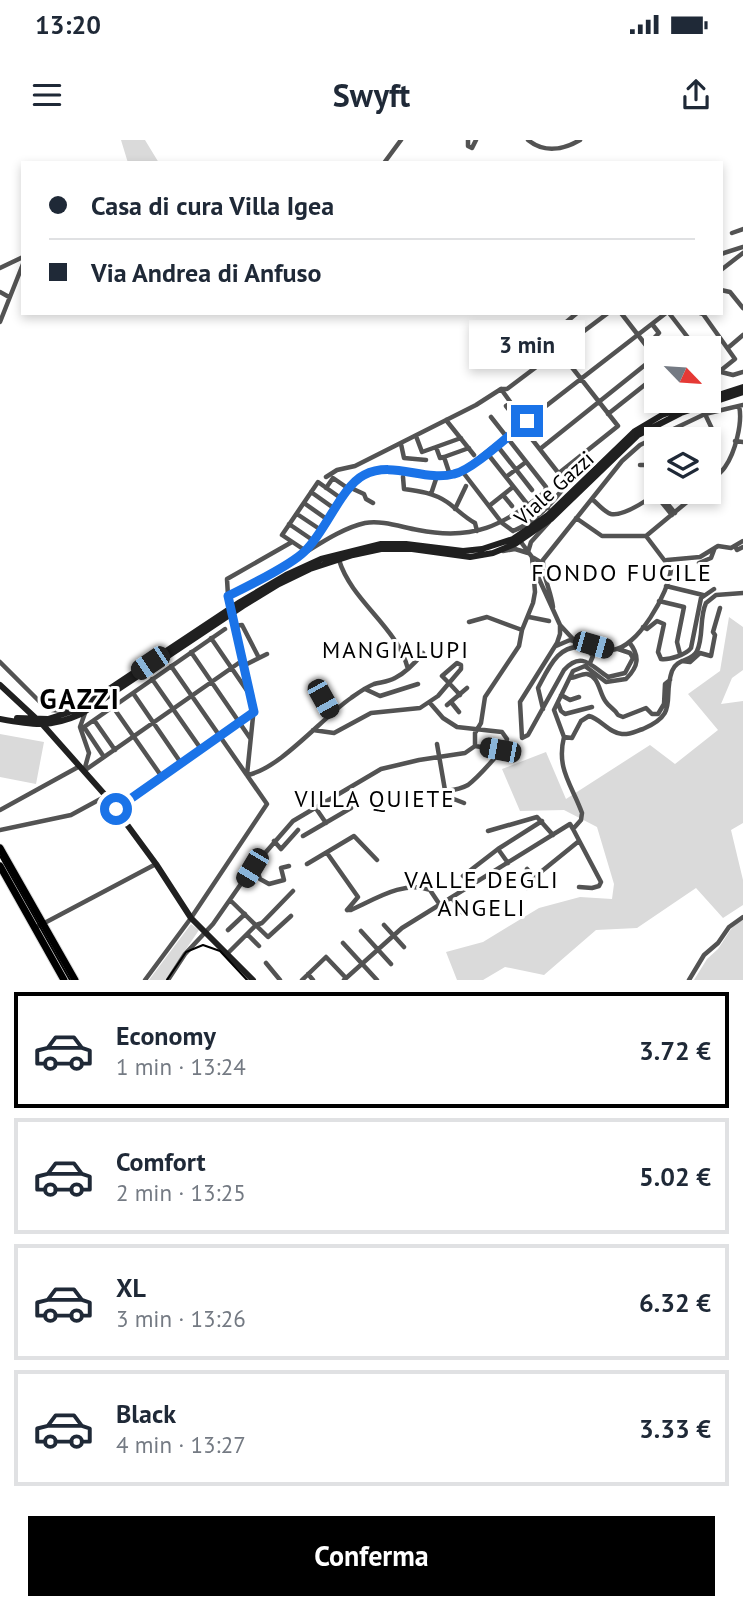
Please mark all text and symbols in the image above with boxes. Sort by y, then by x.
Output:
text: 13:20 [35,8,101,41]
text: Swyft [333,74,410,116]
icon: menu [28,76,66,114]
icon: share [677,76,715,114]
text: Casa di cura Villa Igea [91,189,334,222]
text: Via Andrea di Anfuso [91,256,322,289]
callout: 3 min [469,320,585,369]
text: 3 min [499,330,555,359]
north arrow [644,336,721,413]
map controls [644,336,721,504]
route end [511,405,543,437]
button: layers [644,427,721,504]
street label: Viale Gazzi [508,445,599,532]
district label: FONDO FUCILE [531,557,713,588]
car [570,629,617,661]
district label: MANGIALUPI [322,635,470,664]
car [127,643,174,683]
car [304,676,343,722]
district label: GAZZI [39,680,121,717]
car [478,736,523,764]
district label: VILLA QUIETE [293,784,456,813]
route start [100,793,132,825]
car [233,845,272,891]
district label: VALLE DEGLI ANGELI [403,864,560,923]
icon: car [32,1019,95,1082]
text: Economy [116,1019,216,1052]
text: 3.72 € [639,1034,711,1067]
text: 1 min · 13:24 [116,1052,246,1081]
icon: car [32,1145,95,1208]
text: Comfort [116,1145,206,1178]
text: 5.02 € [639,1160,711,1193]
text: 2 min · 13:25 [116,1178,246,1207]
icon: car [32,1271,95,1334]
text: XL [116,1271,146,1304]
text: 6.32 € [639,1286,711,1319]
text: 3 min · 13:26 [116,1304,246,1333]
icon: car [32,1397,95,1460]
text: Black [116,1397,176,1430]
text: 3.33 € [639,1412,711,1445]
text: 4 min · 13:27 [116,1430,246,1459]
button: Conferma [28,1516,715,1596]

